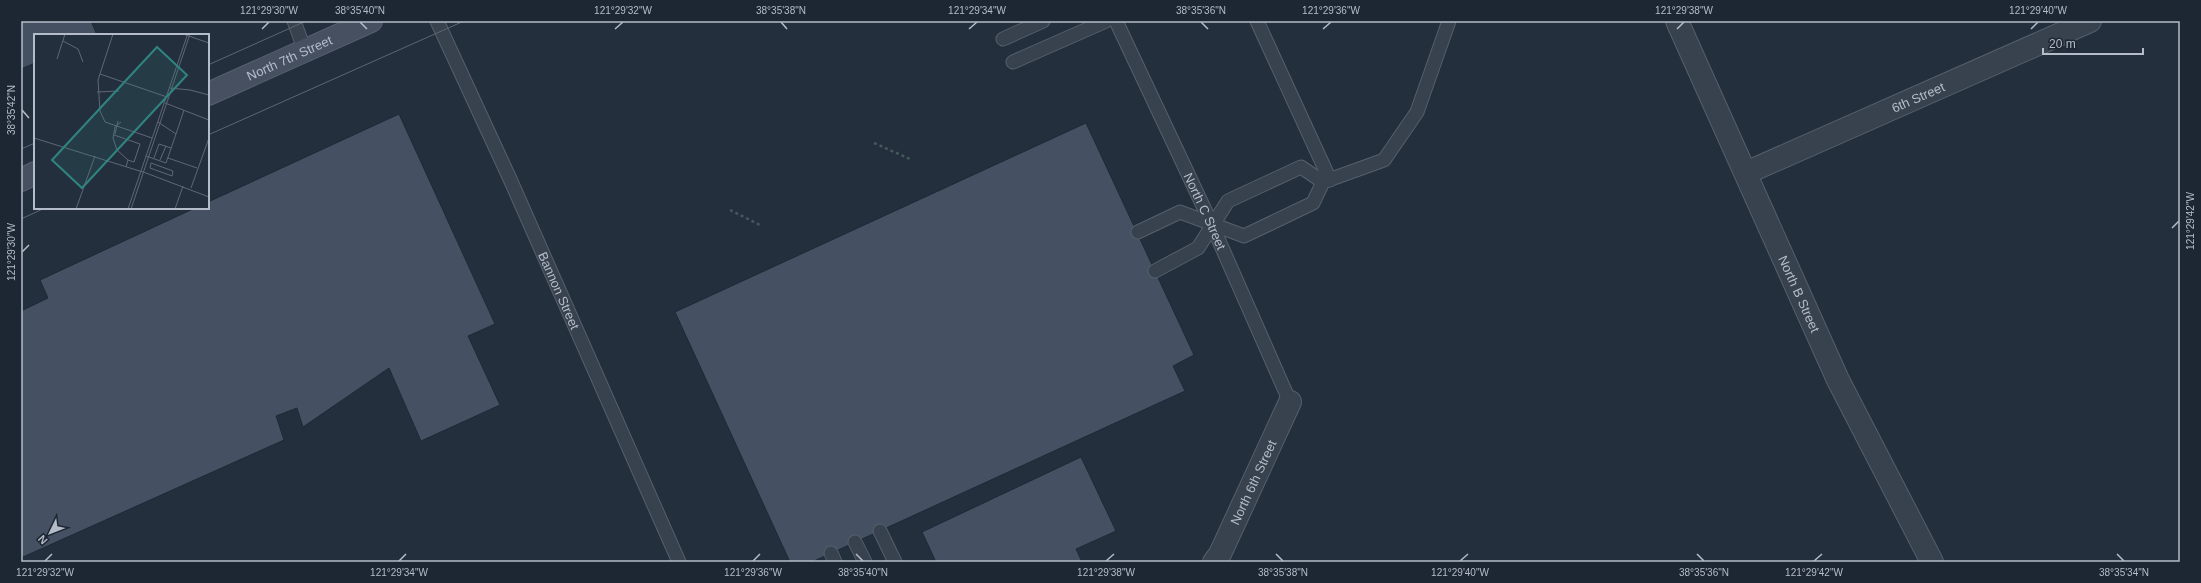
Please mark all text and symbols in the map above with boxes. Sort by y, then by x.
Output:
text: 121°29'30"W [240,5,298,16]
text: 38°35'40"N [335,5,385,16]
text: 121°29'32"W [594,5,652,16]
text: 38°35'38"N [756,5,806,16]
text: 121°29'34"W [948,5,1006,16]
text: 38°35'36"N [1176,5,1226,16]
text: 121°29'36"W [1302,5,1360,16]
text: 121°29'38"W [1655,5,1713,16]
text: 121°29'40"W [2009,5,2067,16]
scale bar [2043,30,2143,56]
street label: North 7th Street [244,32,335,83]
inset map [34,34,209,209]
text: 20 m [2049,37,2076,51]
street label: 6th Street [1889,79,1947,115]
text: 38°35'42"N [6,85,17,135]
street label: North C Street [1181,170,1230,252]
text: 121°29'42"W [2185,192,2196,250]
text: 121°29'30"W [6,223,17,281]
street label: Bannon Street [536,249,583,332]
street label: North B Street [1776,253,1823,335]
street label: North 6th Street [1227,437,1279,527]
north arrow [30,513,70,553]
text: N [36,533,50,547]
text: 121°29'32"W [16,567,74,578]
text: 121°29'34"W [370,567,428,578]
text: 121°29'36"W [724,567,782,578]
text: 38°35'40"N [838,567,888,578]
text: 121°29'38"W [1077,567,1135,578]
text: 38°35'38"N [1258,567,1308,578]
text: 121°29'40"W [1431,567,1489,578]
text: 38°35'36"N [1679,567,1729,578]
text: 121°29'42"W [1785,567,1843,578]
text: 38°35'34"N [2099,567,2149,578]

